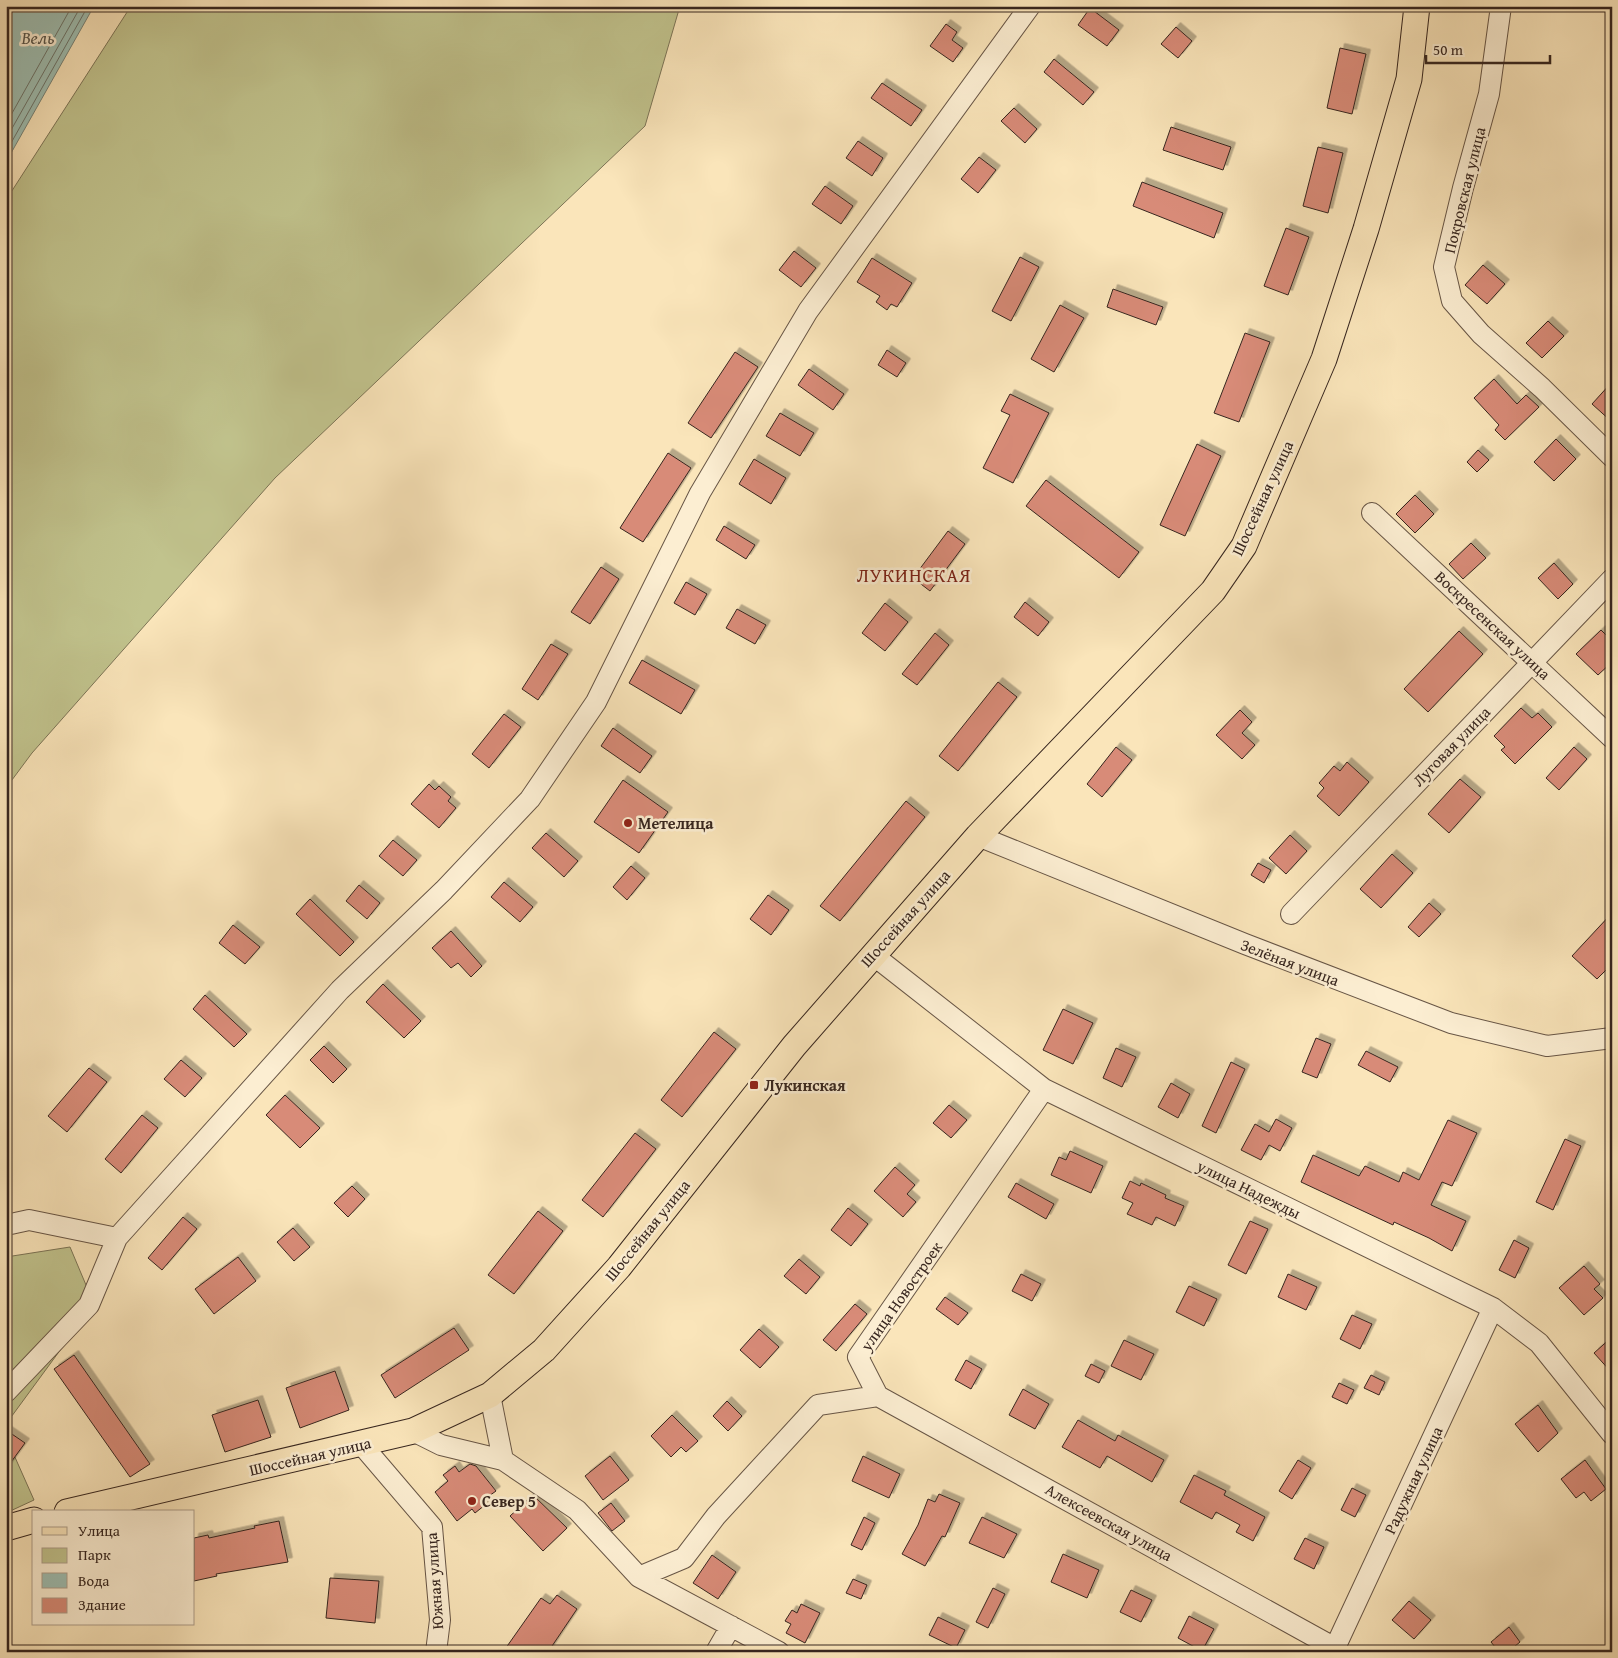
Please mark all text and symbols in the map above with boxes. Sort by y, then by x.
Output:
water label: Вель [20,24,55,51]
scale bar [1426,32,1549,64]
text: 50 m [1433,39,1464,60]
street label: Покровская улица [1437,124,1491,256]
street label: Шоссейная улица [1225,436,1299,559]
district label: ЛУКИНСКАЯ [857,561,971,589]
street label: Воскресенская улица [1430,565,1557,685]
street label: Луговая улица [1406,700,1496,792]
place label: Метелица [638,811,714,835]
marker: Метелица [622,817,634,829]
street label: Шоссейная улица [854,863,956,972]
street label: Зелёная улица [1237,932,1343,992]
place label: Лукинская [764,1073,846,1097]
marker: Лукинская [748,1079,760,1091]
street label: улица Надежды [1192,1153,1305,1225]
street label: Шоссейная улица [599,1174,696,1286]
street label: улица Новостроек [854,1236,948,1357]
street label: Радужная улица [1378,1422,1449,1538]
street label: Шоссейная улица [247,1430,374,1482]
street label: Алексеевская улица [1041,1477,1177,1567]
place label: Север 5 [482,1489,536,1513]
marker: Север 5 [466,1495,478,1507]
legend [32,1510,195,1626]
text: Улица [78,1520,121,1541]
street label: Южная улица [419,1531,449,1630]
text: Парк [78,1544,111,1565]
text: Вода [78,1570,110,1591]
text: Здание [78,1594,126,1615]

